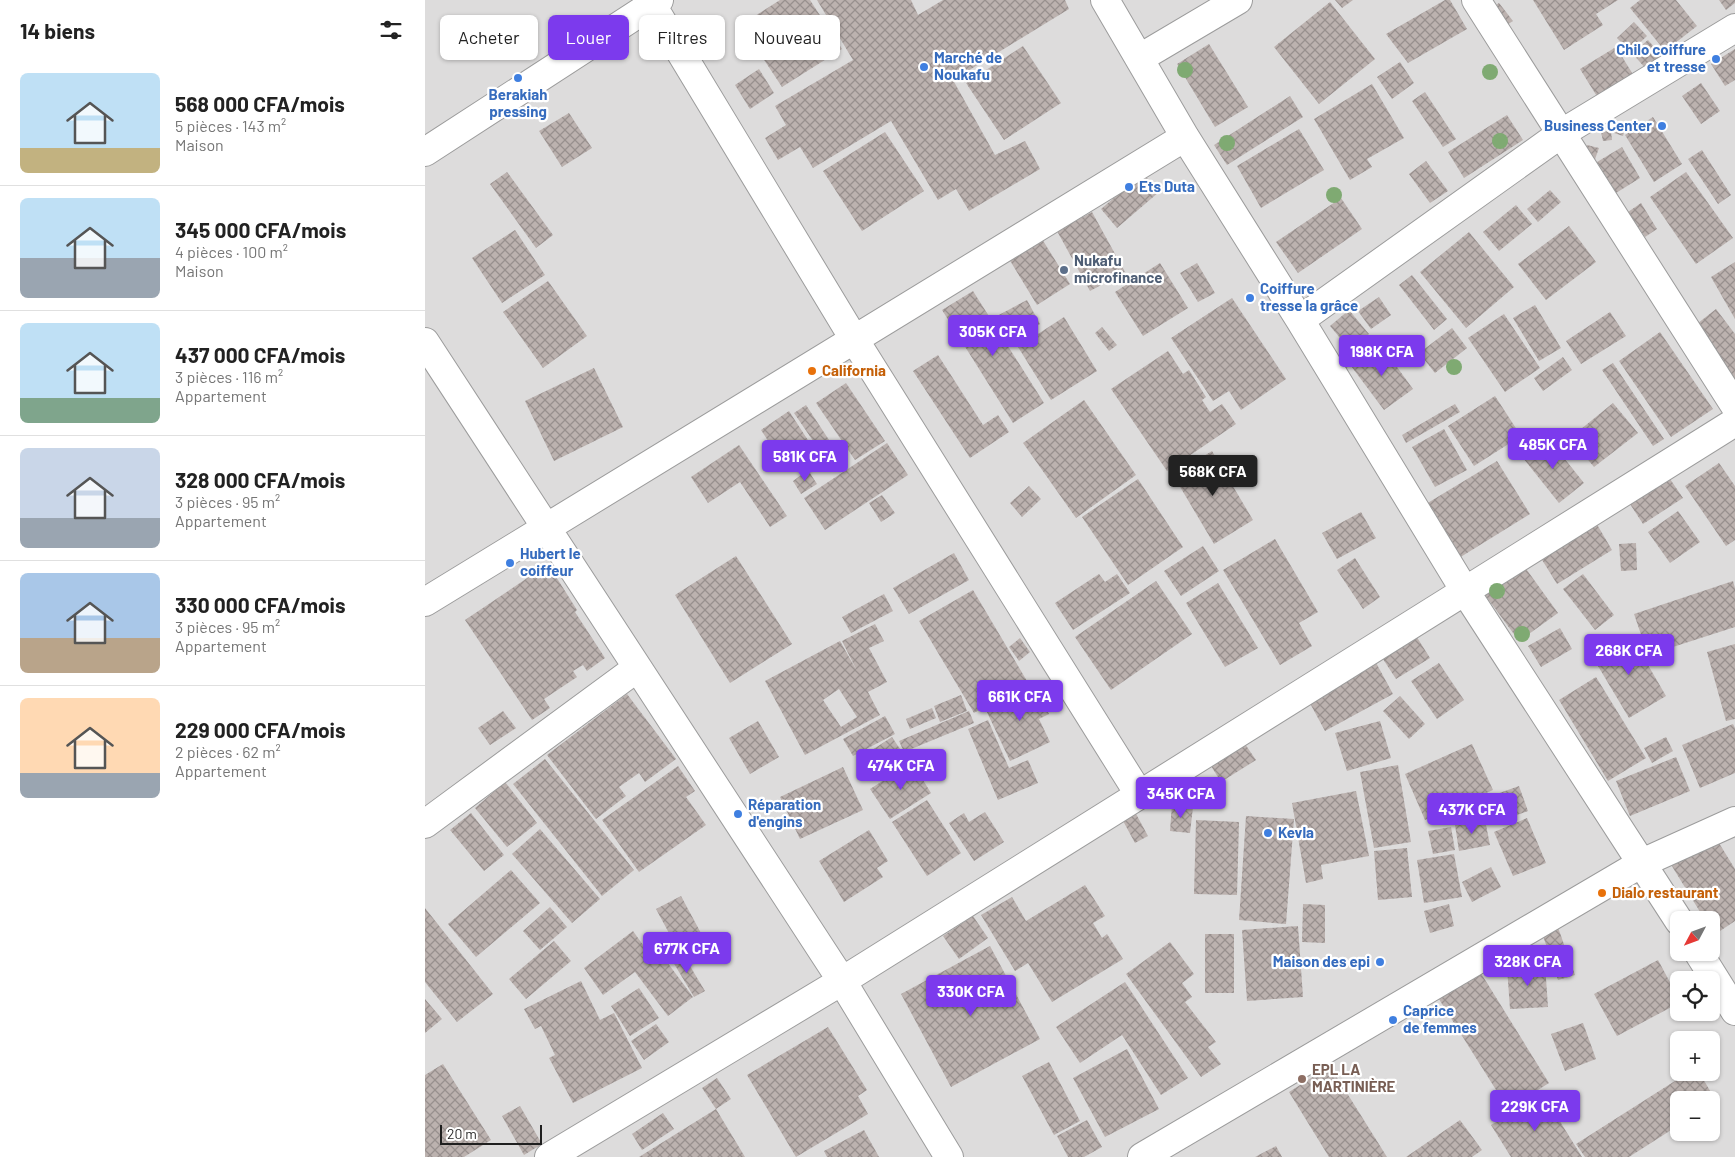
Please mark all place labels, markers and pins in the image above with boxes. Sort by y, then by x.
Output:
place label: Chilo coiffure et tresse [1616,40,1706,75]
place label: Marché de Noukafu [934,48,1002,83]
marker: Chilo coiffure et tresse [1710,53,1722,65]
marker: Marché de Noukafu [918,61,930,73]
marker: Berakiah pressing [512,72,524,84]
place label: Berakiah pressing [488,85,548,120]
place label: Business Center [1544,116,1652,134]
marker: Business Center [1656,120,1668,132]
place label: Ets Duta [1139,177,1195,195]
marker: Ets Duta [1123,181,1135,193]
place label: Nukafu microfinance [1074,251,1162,286]
marker: Nukafu microfinance [1058,264,1070,276]
place label: Coiffure tresse la grâce [1260,279,1358,314]
marker: Coiffure tresse la grâce [1244,292,1256,304]
pin: 305K CFA [941,314,1045,357]
pin: 198K CFA [1330,334,1434,377]
place label: California [822,361,886,379]
marker: California [806,365,818,377]
pin: 485K CFA [1501,428,1605,470]
pin: 581K CFA [753,440,857,482]
pin: 568K CFA [1161,454,1265,497]
place label: Hubert le coiffeur [520,544,581,579]
marker: Hubert le coiffeur [504,557,516,569]
pin: 268K CFA [1577,634,1681,676]
pin: 661K CFA [968,680,1072,722]
pin: 474K CFA [849,748,953,791]
pin: 345K CFA [1129,776,1233,819]
pin: 437K CFA [1420,792,1524,835]
place label: Réparation d'engins [748,795,821,830]
marker: Réparation d'engins [732,808,744,820]
place label: Kevla [1278,823,1314,841]
marker: Kevla [1262,827,1274,839]
place label: Dialo restaurant [1612,883,1719,901]
marker: Dialo restaurant [1596,887,1608,899]
pin: 677K CFA [635,932,739,974]
pin: 328K CFA [1476,944,1580,987]
place label: Maison des epi [1273,952,1370,970]
marker: Maison des epi [1374,956,1386,968]
pin: 330K CFA [919,974,1023,1017]
place label: Caprice de femmes [1403,1001,1477,1036]
marker: Caprice de femmes [1387,1014,1399,1026]
place label: EPL LA MARTINIÈRE [1312,1060,1396,1095]
marker: EPL LA MARTINIÈRE [1296,1073,1308,1085]
pin: 229K CFA [1483,1090,1587,1132]

